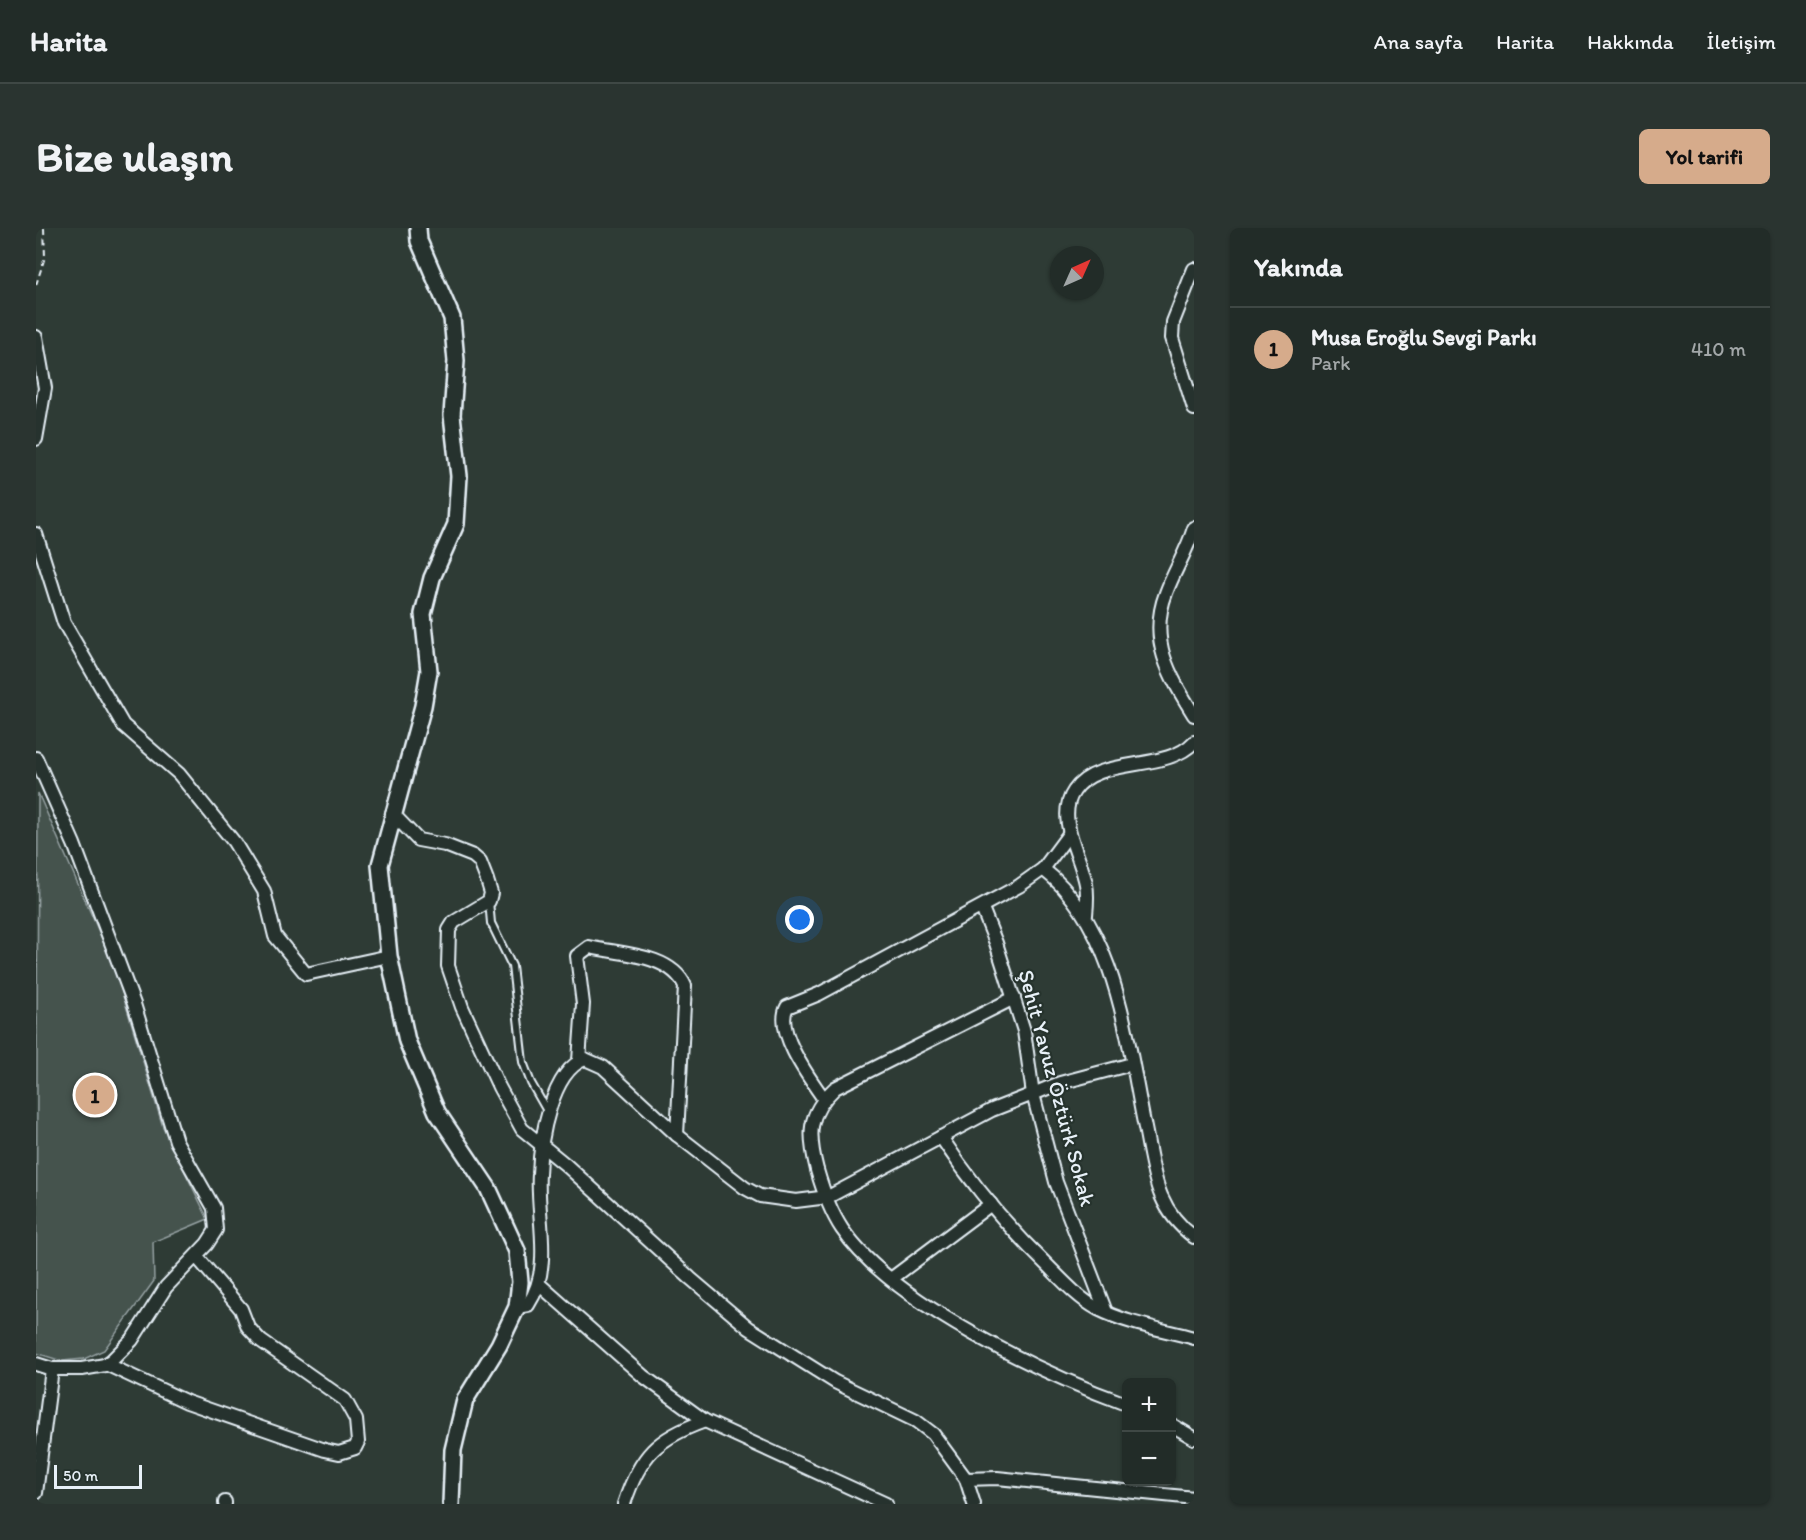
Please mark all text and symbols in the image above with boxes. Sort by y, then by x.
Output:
text: Harita [30,24,107,58]
text: Ana sayfa [1374,29,1463,54]
text: Harita [1496,29,1554,54]
text: Hakkında [1587,29,1674,54]
text: İletişim [1707,29,1776,54]
button: Yol tarifi [1639,129,1770,184]
text: Bize ulaşın [36,131,233,182]
north arrow [1050,246,1104,300]
text: Yakında [1254,251,1343,283]
text: Musa Eroğlu Sevgi Parkı [1311,324,1537,351]
text: 1 [1269,337,1278,361]
text: 410 m [1691,337,1746,361]
text: Park [1311,351,1350,375]
your location [785,905,814,934]
street label: Şehit Yavuz Öztürk Sokak [1012,967,1102,1210]
pin: 1 [76,1072,114,1118]
map controls [1122,1378,1176,1486]
button: + [1122,1378,1176,1432]
button: − [1122,1432,1176,1486]
scale bar [54,1462,142,1490]
text: 50 m [63,1466,98,1485]

